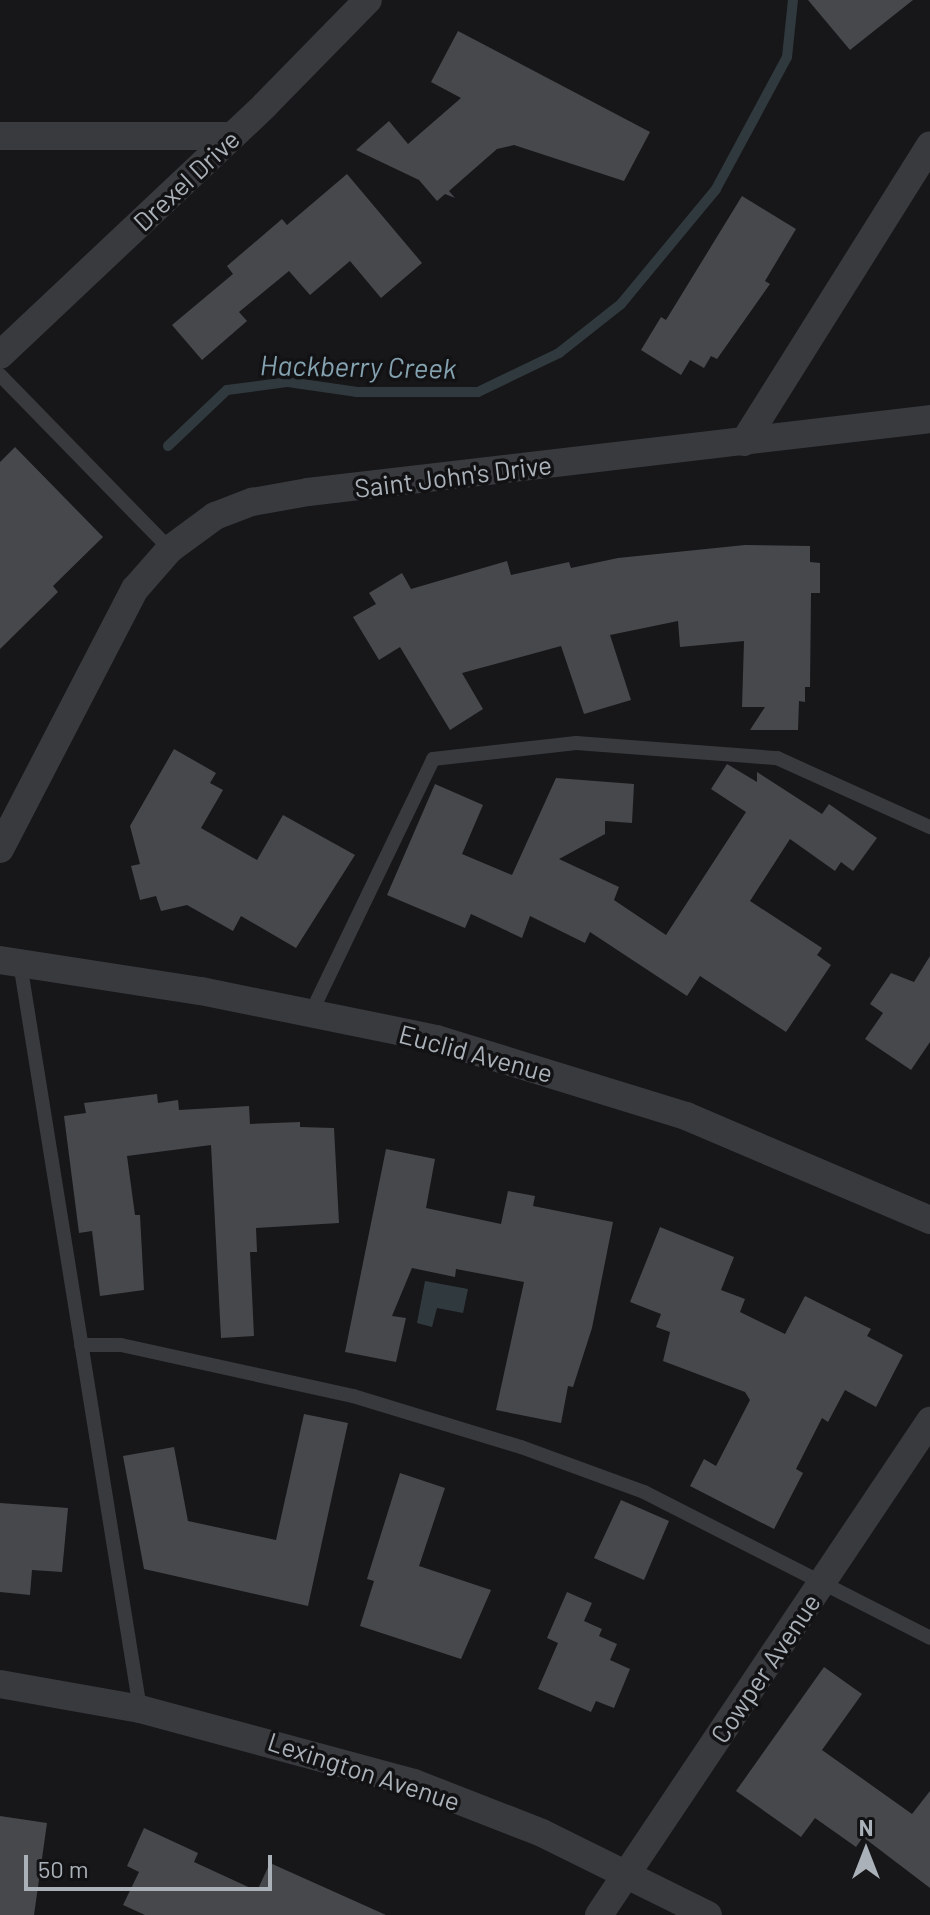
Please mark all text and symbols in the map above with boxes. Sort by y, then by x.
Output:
street label: Drexel Drive [126,123,246,237]
water label: Hackberry Creek [259,347,457,385]
street label: Saint John's Drive [353,448,553,504]
street label: Euclid Avenue [396,1018,556,1088]
street label: Cowper Avenue [704,1587,826,1749]
street label: Lexington Avenue [264,1725,464,1817]
north arrow [826,1811,906,1891]
text: N [859,1814,873,1840]
scale bar [28,1839,276,1889]
text: 50 m [38,1854,89,1883]

